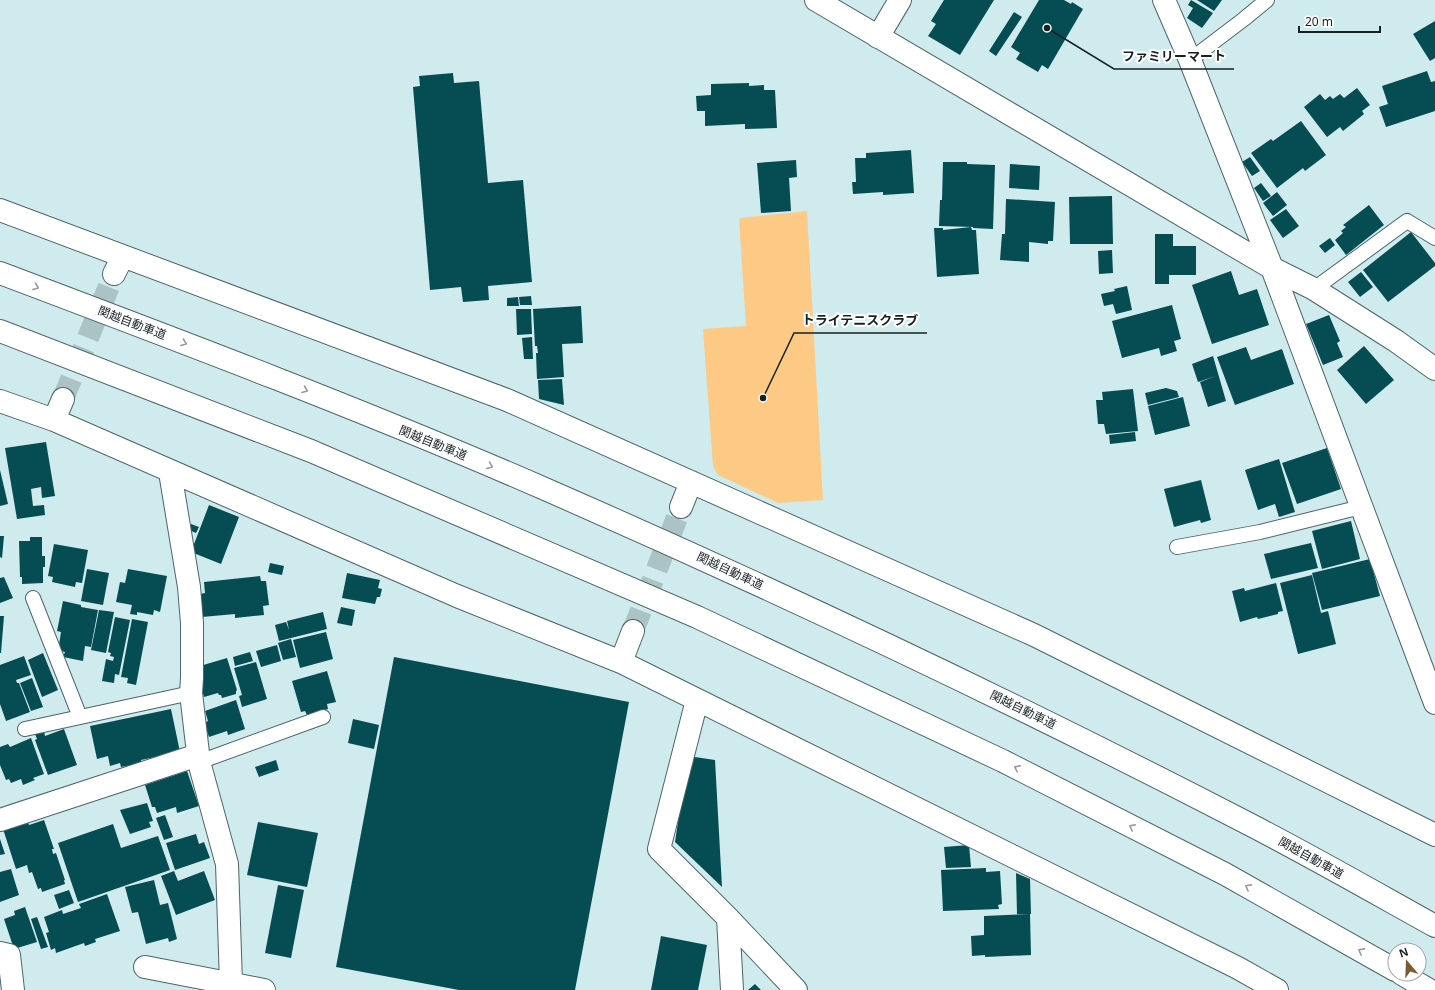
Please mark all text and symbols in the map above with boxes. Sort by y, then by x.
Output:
scale bar [1299,8,1380,34]
text: 20 m [1305,13,1333,30]
callout: ファミリーマート [1114,44,1234,69]
text: ファミリーマート [1122,47,1226,65]
one-way arrow [33,282,40,290]
street label: 関越自動車道 [96,302,169,343]
callout: トライテニスクラブ [794,308,927,333]
text: トライテニスクラブ [802,311,918,329]
one-way arrow [181,338,188,346]
one-way arrow [302,385,309,393]
street label: 関越自動車道 [397,421,470,464]
one-way arrow [487,462,494,470]
street label: 関越自動車道 [694,548,766,593]
street label: 関越自動車道 [987,686,1059,733]
one-way arrow [1013,765,1021,773]
one-way arrow [1129,825,1137,832]
street label: 関越自動車道 [1276,833,1347,882]
one-way arrow [1245,885,1252,892]
north arrow [1387,942,1427,982]
text: N [1397,944,1410,961]
one-way arrow [1358,949,1365,956]

